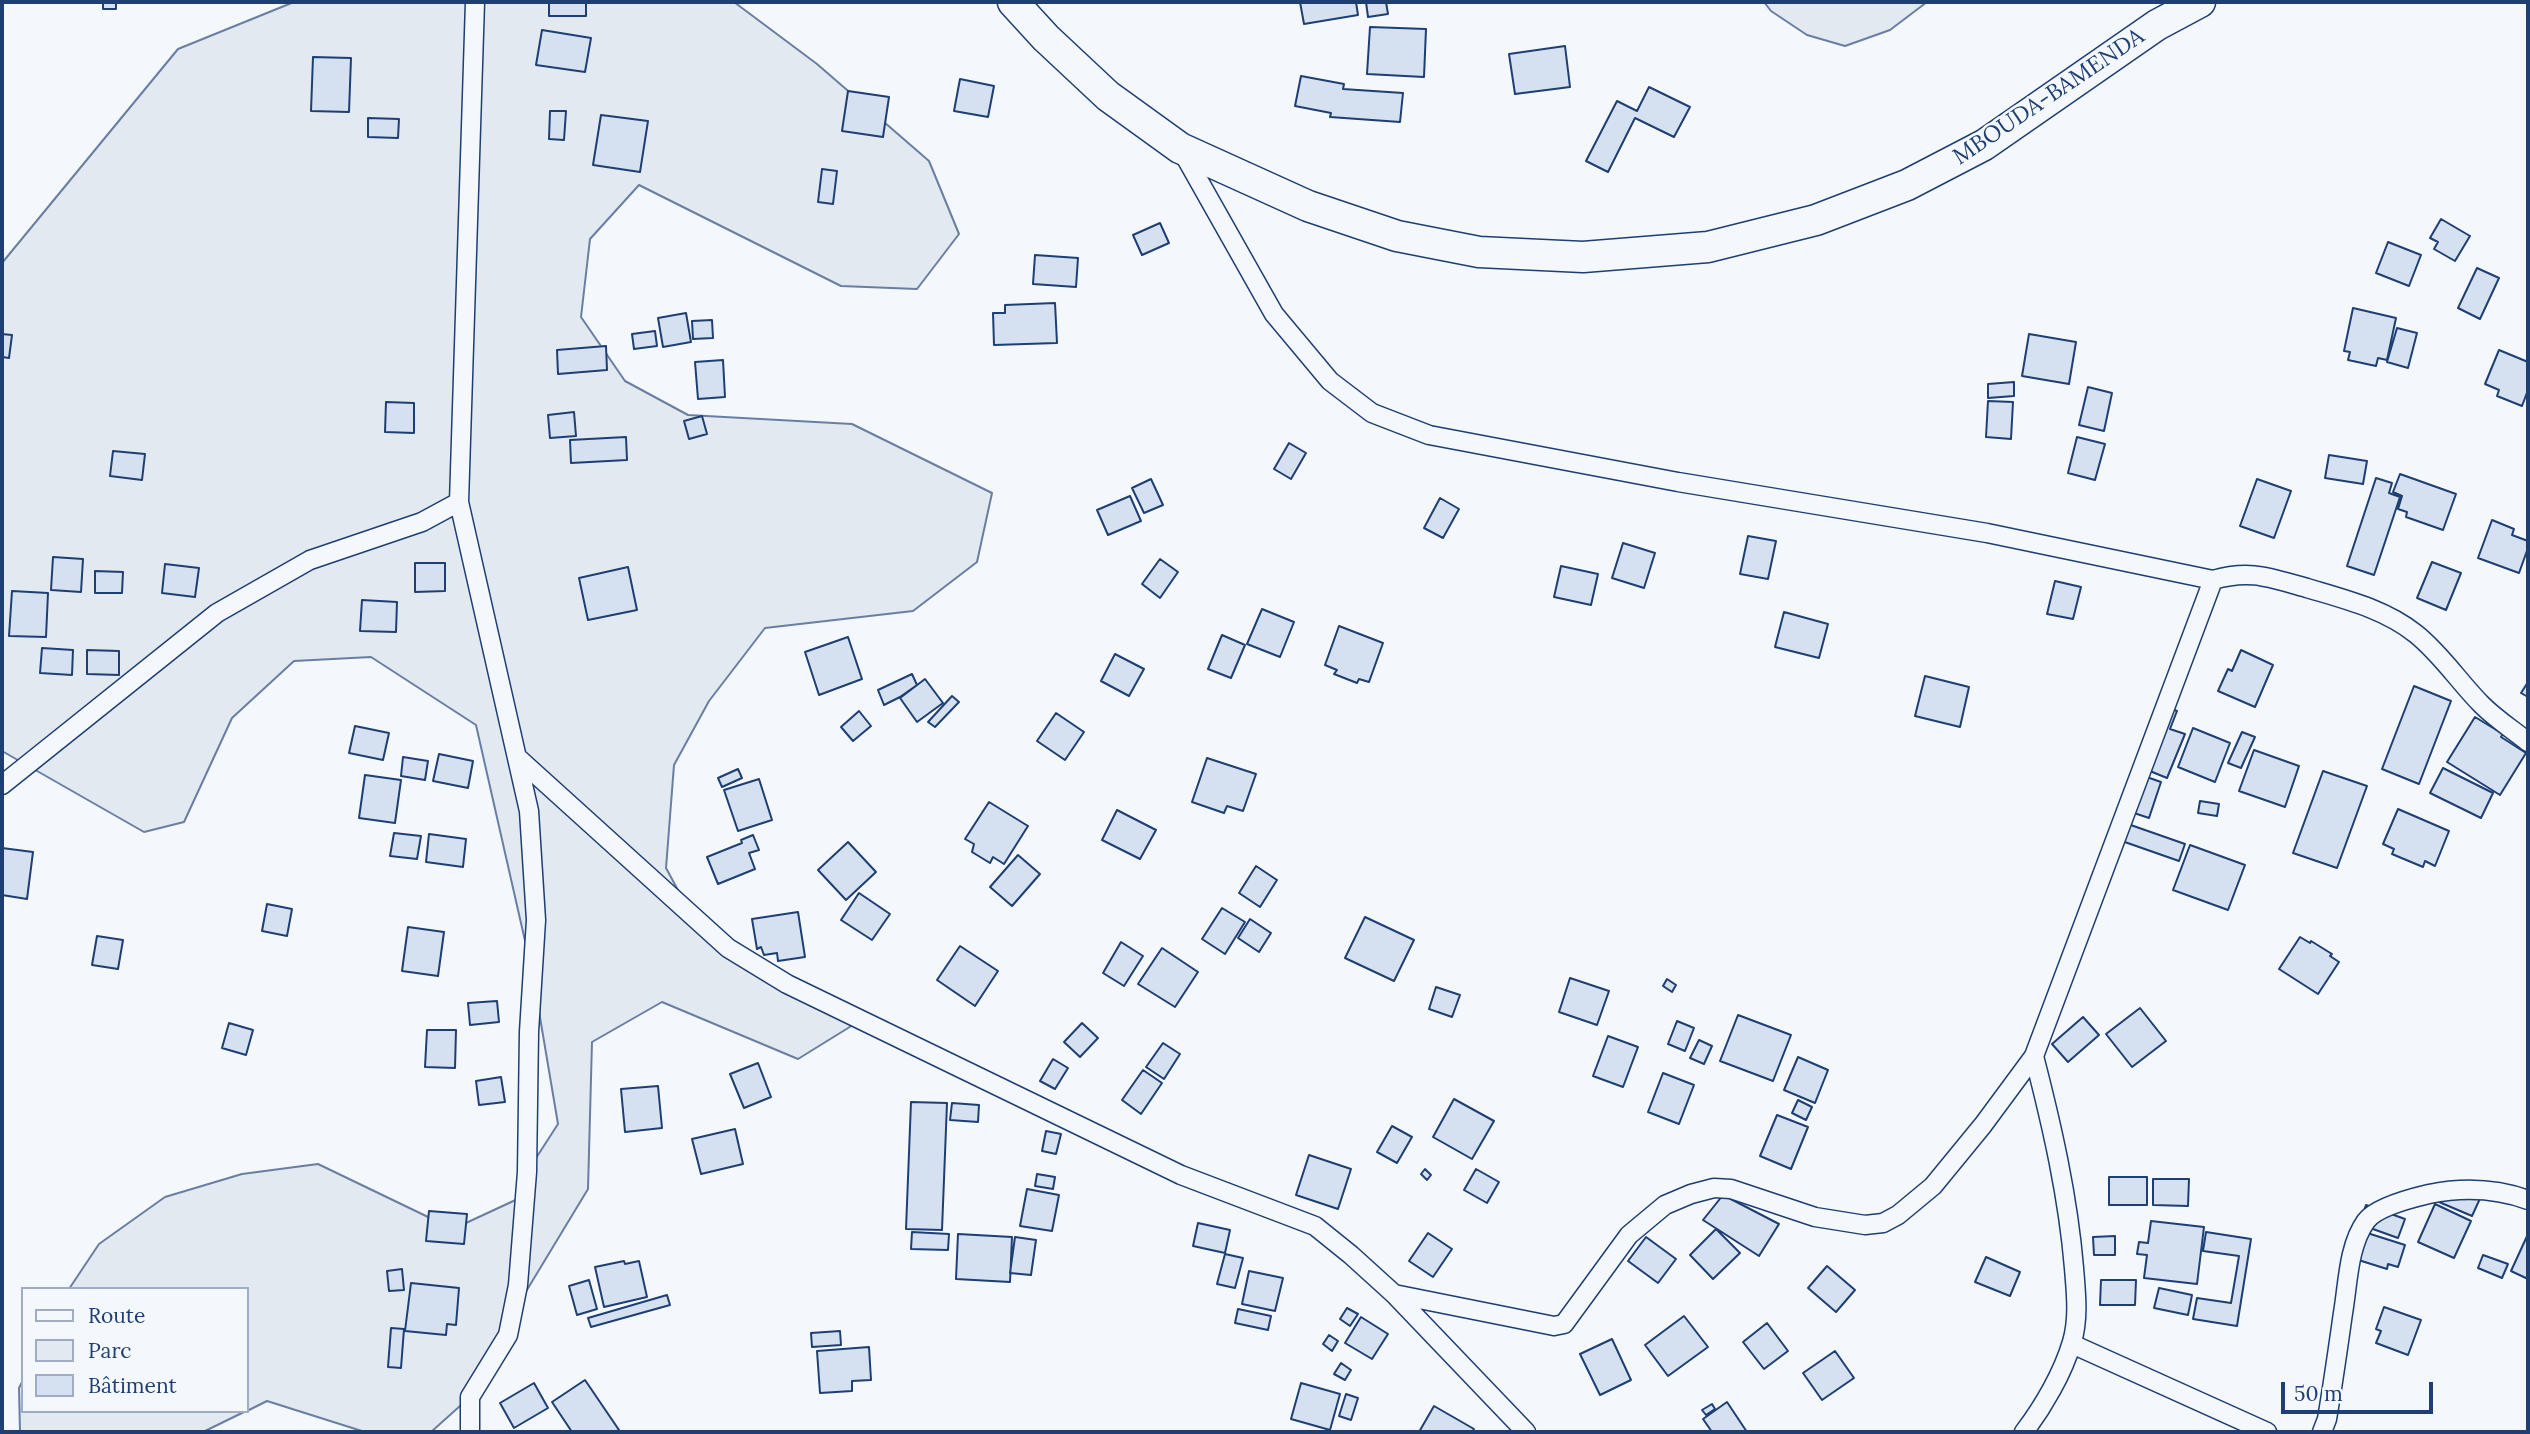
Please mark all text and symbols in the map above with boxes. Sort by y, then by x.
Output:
street label: MBOUDA-BAMENDA [1948,23,2150,171]
legend [21,1287,248,1413]
text: Route [88,1302,145,1329]
text: Parc [88,1337,132,1364]
scale bar [2285,1368,2437,1412]
text: Bâtiment [88,1372,177,1399]
text: 50 m [2294,1380,2343,1407]

